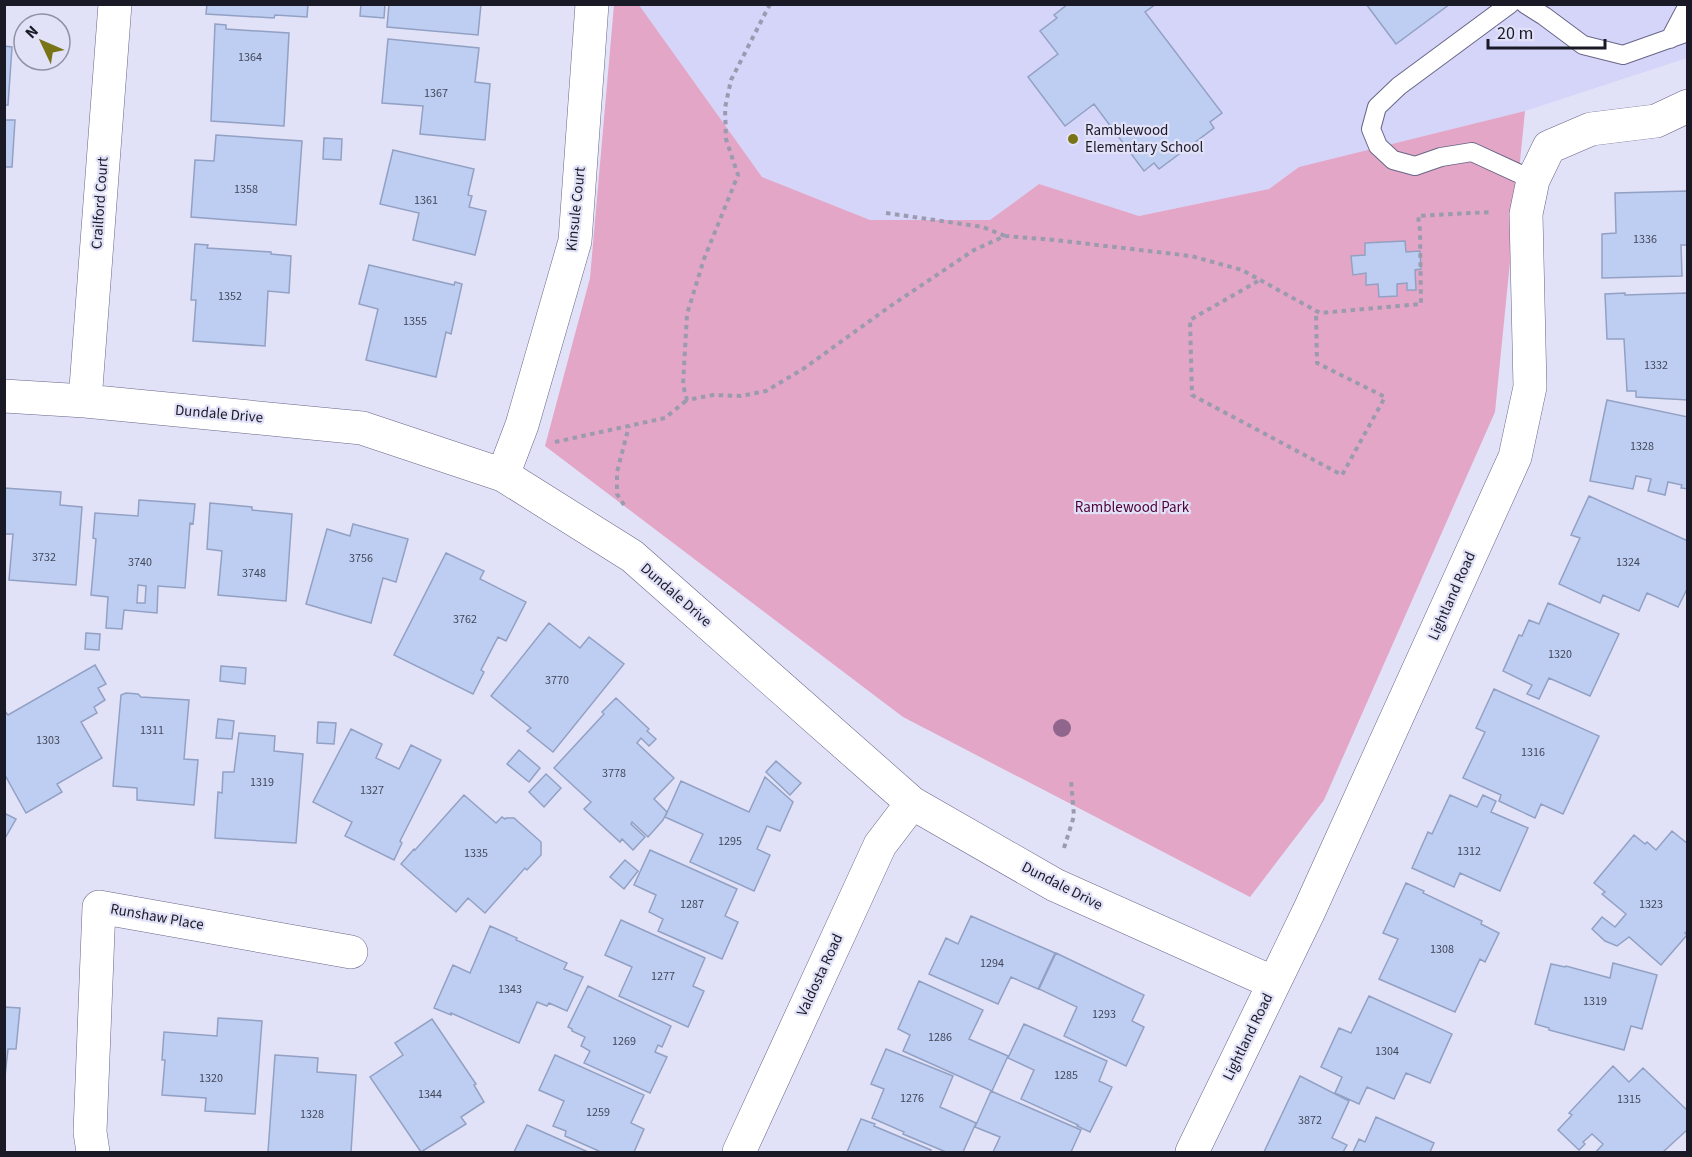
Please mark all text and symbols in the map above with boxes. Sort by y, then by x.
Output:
north arrow [12,12,72,72]
scale bar [1488,12,1605,50]
text: N [20,21,44,44]
text: 20 m [1497,21,1533,46]
house number: 1364 [238,49,262,66]
house number: 1367 [424,85,448,102]
place label: Ramblewood Elementary School [1085,120,1203,158]
marker: Ramblewood Elementary School [1066,132,1080,146]
street label: Crailford Court [86,156,114,250]
street label: Kinsule Court [561,166,591,252]
house number: 1358 [234,181,258,198]
house number: 1361 [414,192,438,209]
house number: 1336 [1633,231,1657,248]
house number: 1352 [218,288,242,305]
house number: 1355 [403,313,427,330]
house number: 1332 [1644,357,1668,374]
street label: Dundale Drive [174,400,264,428]
house number: 1328 [1630,438,1654,455]
park label: Ramblewood Park [1075,497,1190,518]
street label: Lightland Road [1423,548,1481,644]
house number: 3732 [32,549,56,566]
house number: 3756 [349,550,373,567]
house number: 3740 [128,554,152,571]
house number: 1324 [1616,554,1640,571]
street label: Dundale Drive [636,558,716,632]
house number: 3748 [242,565,266,582]
house number: 3762 [453,611,477,628]
house number: 1320 [1548,646,1572,663]
house number: 3770 [545,672,569,689]
house number: 1311 [140,722,164,739]
house number: 1303 [36,732,60,749]
house number: 1316 [1521,744,1545,761]
house number: 3778 [602,765,626,782]
house number: 1319 [250,774,274,791]
house number: 1327 [360,782,384,799]
house number: 1295 [718,833,742,850]
house number: 1312 [1457,843,1481,860]
house number: 1335 [464,845,488,862]
street label: Dundale Drive [1018,857,1106,915]
house number: 1287 [680,896,704,913]
house number: 1323 [1639,896,1663,913]
street label: Runshaw Place [109,898,205,936]
street label: Valdosta Road [792,930,848,1020]
house number: 1308 [1430,941,1454,958]
house number: 1294 [980,955,1004,972]
house number: 1277 [651,968,675,985]
house number: 1343 [498,981,522,998]
street label: Lightland Road [1218,990,1278,1084]
house number: 1319 [1583,993,1607,1010]
house number: 1293 [1092,1006,1116,1023]
house number: 1286 [928,1029,952,1046]
house number: 1269 [612,1033,636,1050]
house number: 1304 [1375,1043,1399,1060]
house number: 1285 [1054,1067,1078,1084]
house number: 1320 [199,1070,223,1087]
house number: 1344 [418,1086,442,1103]
house number: 1276 [900,1090,924,1107]
house number: 1315 [1617,1091,1641,1108]
house number: 1259 [586,1104,610,1121]
house number: 1328 [300,1106,324,1123]
house number: 3872 [1298,1112,1322,1129]

